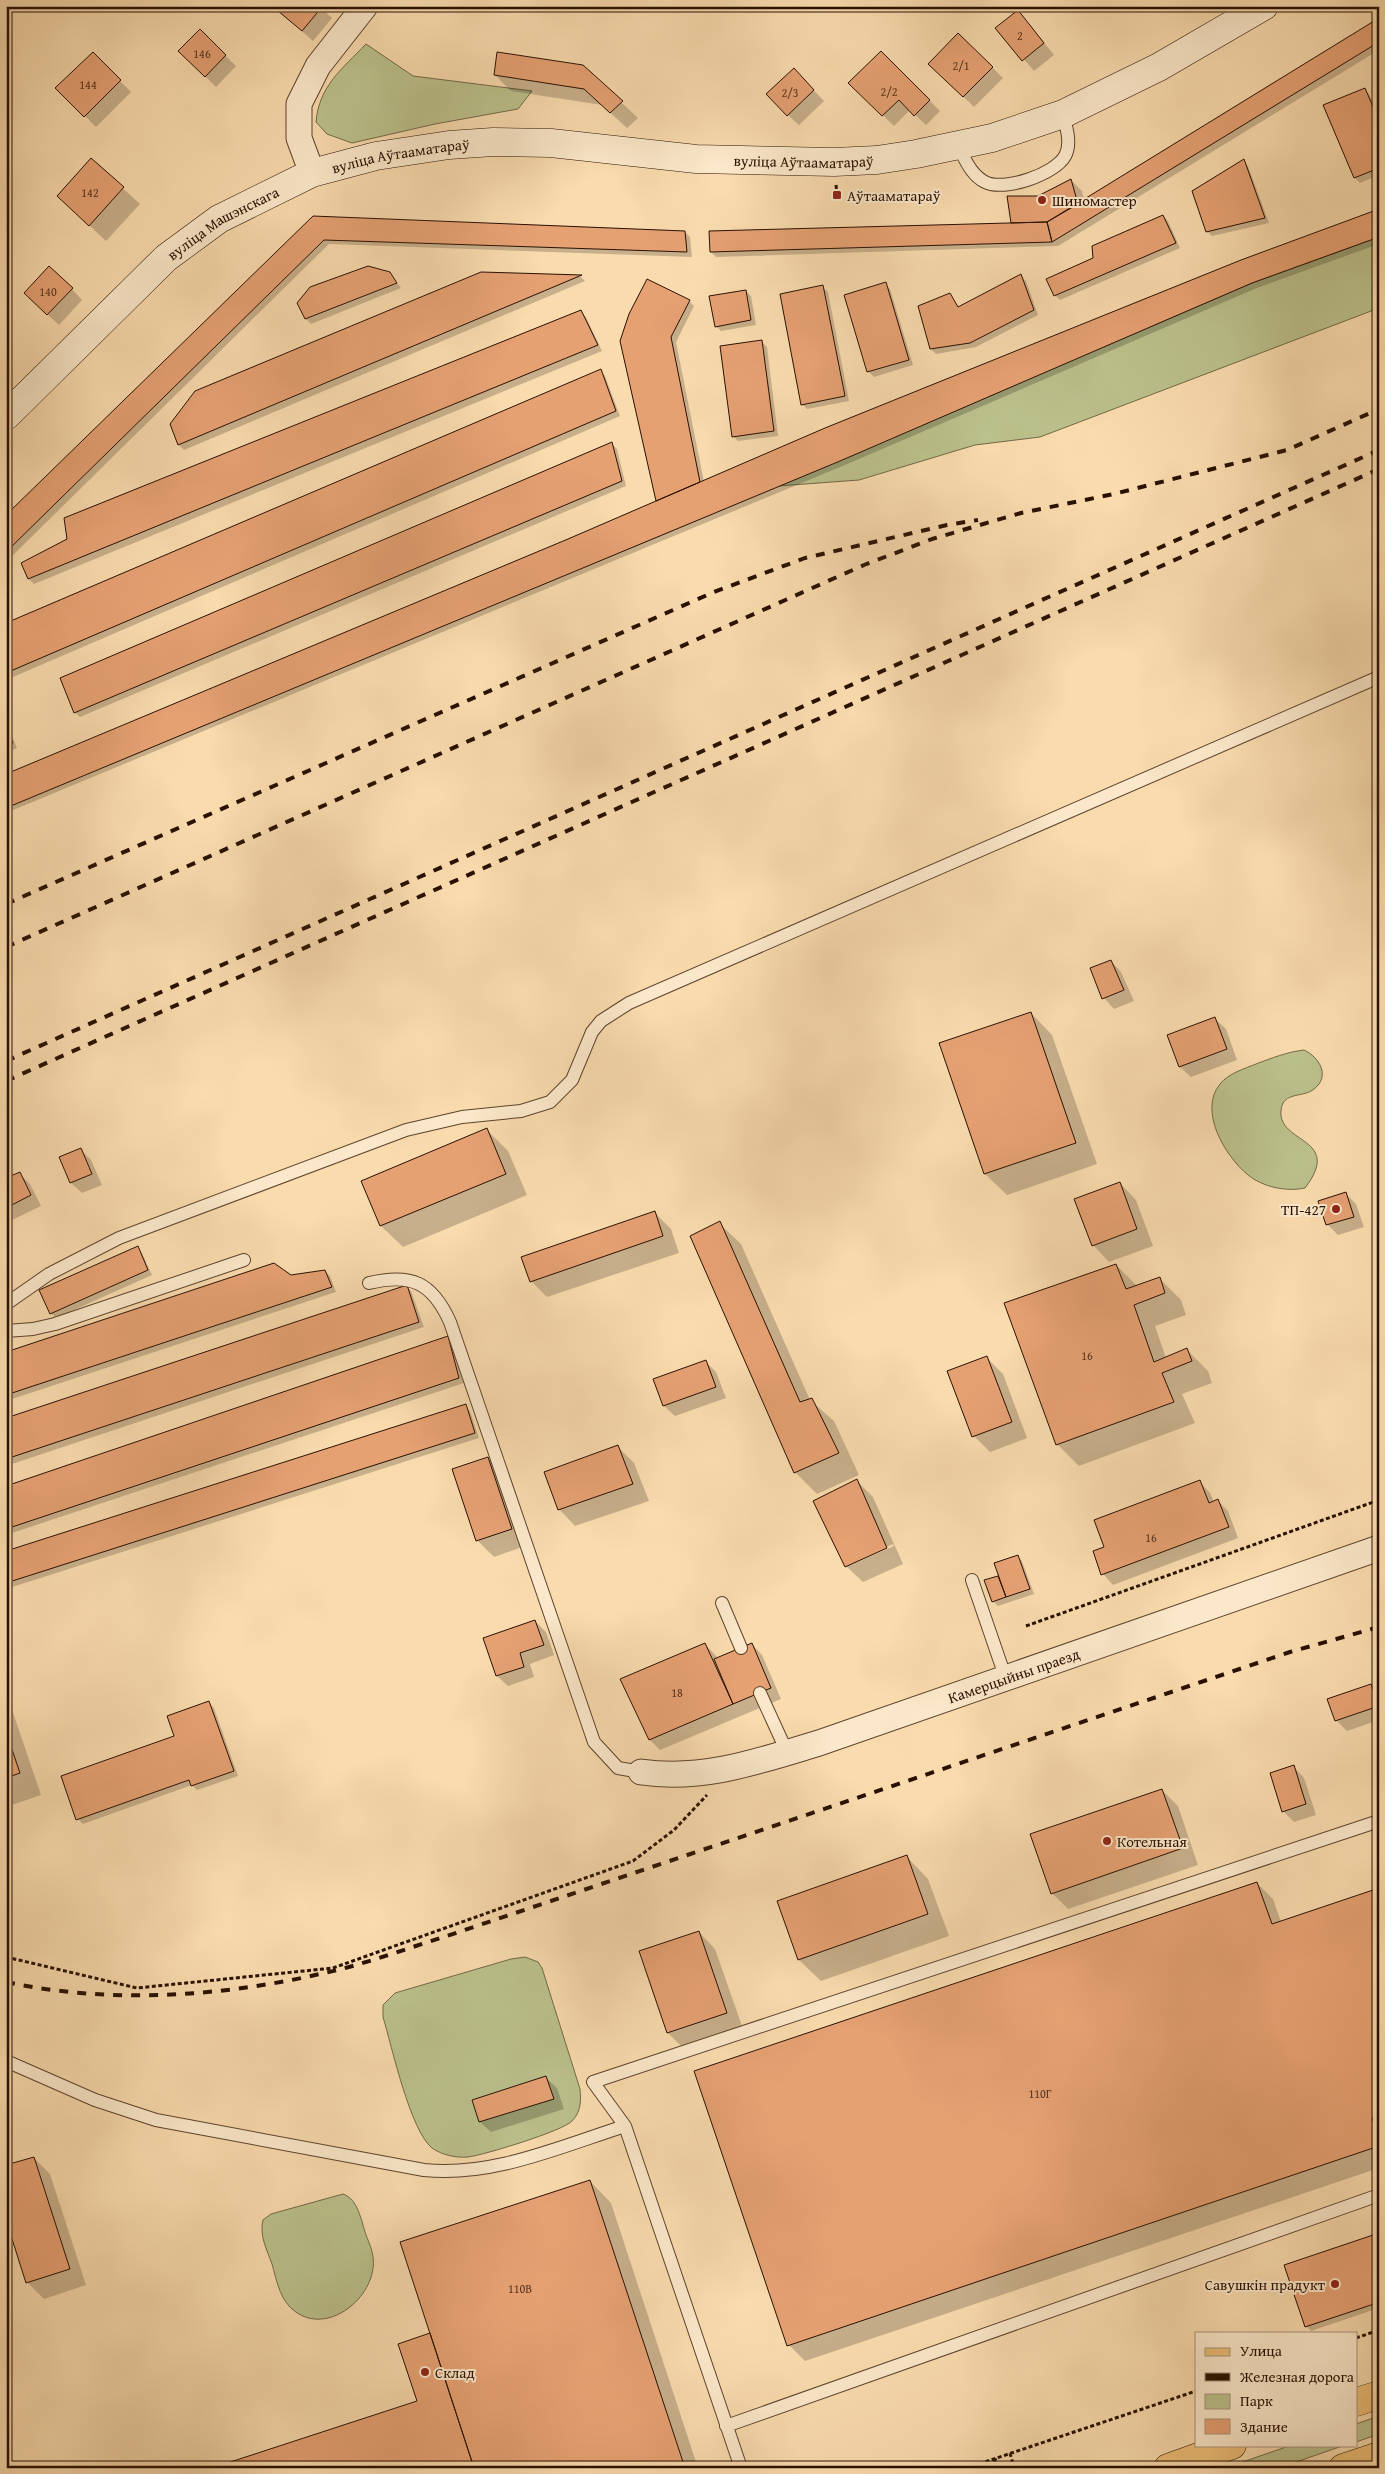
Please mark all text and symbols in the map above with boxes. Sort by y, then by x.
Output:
house number: 2 [1017,27,1023,44]
house number: 146 [193,45,211,62]
house number: 2/1 [952,57,970,74]
house number: 144 [79,76,97,93]
house number: 2/2 [880,83,898,100]
house number: 2/3 [781,84,799,101]
street label: вуліца Аўтааматараў [329,133,471,178]
street label: вуліца Аўтааматараў [733,149,874,173]
street label: вуліца Машэнскага [162,180,283,265]
house number: 142 [81,184,99,201]
place label: Аўтааматараў [847,185,941,206]
marker: Аўтааматараў [831,189,843,201]
place label: Шиномастер [1052,190,1137,211]
marker: Шиномастер [1036,194,1048,206]
house number: 140 [39,283,57,300]
place label: ТП-427 [1281,1199,1326,1220]
marker: ТП-427 [1330,1203,1342,1215]
house number: 16 [1081,1347,1093,1364]
house number: 16 [1145,1529,1157,1546]
street label: Камерцыйны праезд [945,1643,1082,1708]
house number: 18 [671,1684,683,1701]
place label: Котельная [1117,1831,1187,1852]
marker: Котельная [1101,1835,1113,1847]
house number: 110Г [1028,2085,1052,2102]
place label: Савушкін прадукт [1205,2274,1326,2295]
marker: Савушкін прадукт [1329,2278,1341,2290]
house number: 110В [508,2280,532,2297]
legend [1195,2332,1358,2446]
text: Улица [1240,2340,1283,2361]
place label: Склад [435,2362,475,2383]
marker: Склад [419,2366,431,2378]
text: Железная дорога [1239,2366,1355,2387]
text: Парк [1240,2390,1273,2411]
text: Здание [1240,2416,1288,2437]

